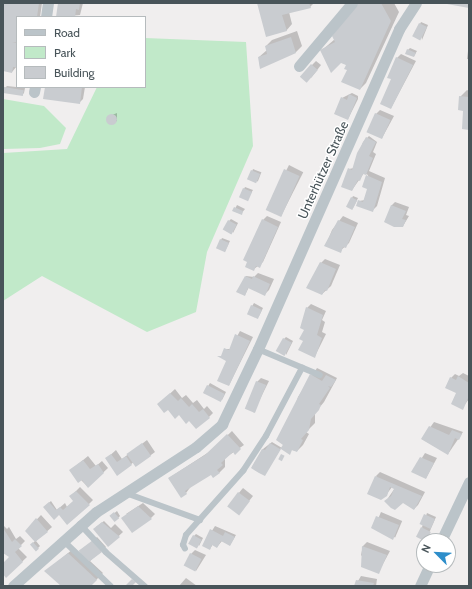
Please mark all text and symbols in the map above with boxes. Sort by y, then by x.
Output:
legend [16,16,146,88]
text: Road [54,25,80,40]
text: Park [54,45,76,60]
text: Building [54,65,95,80]
street label: Unterhützer Straße [294,119,352,221]
north arrow [416,533,456,573]
text: N [418,542,434,555]

